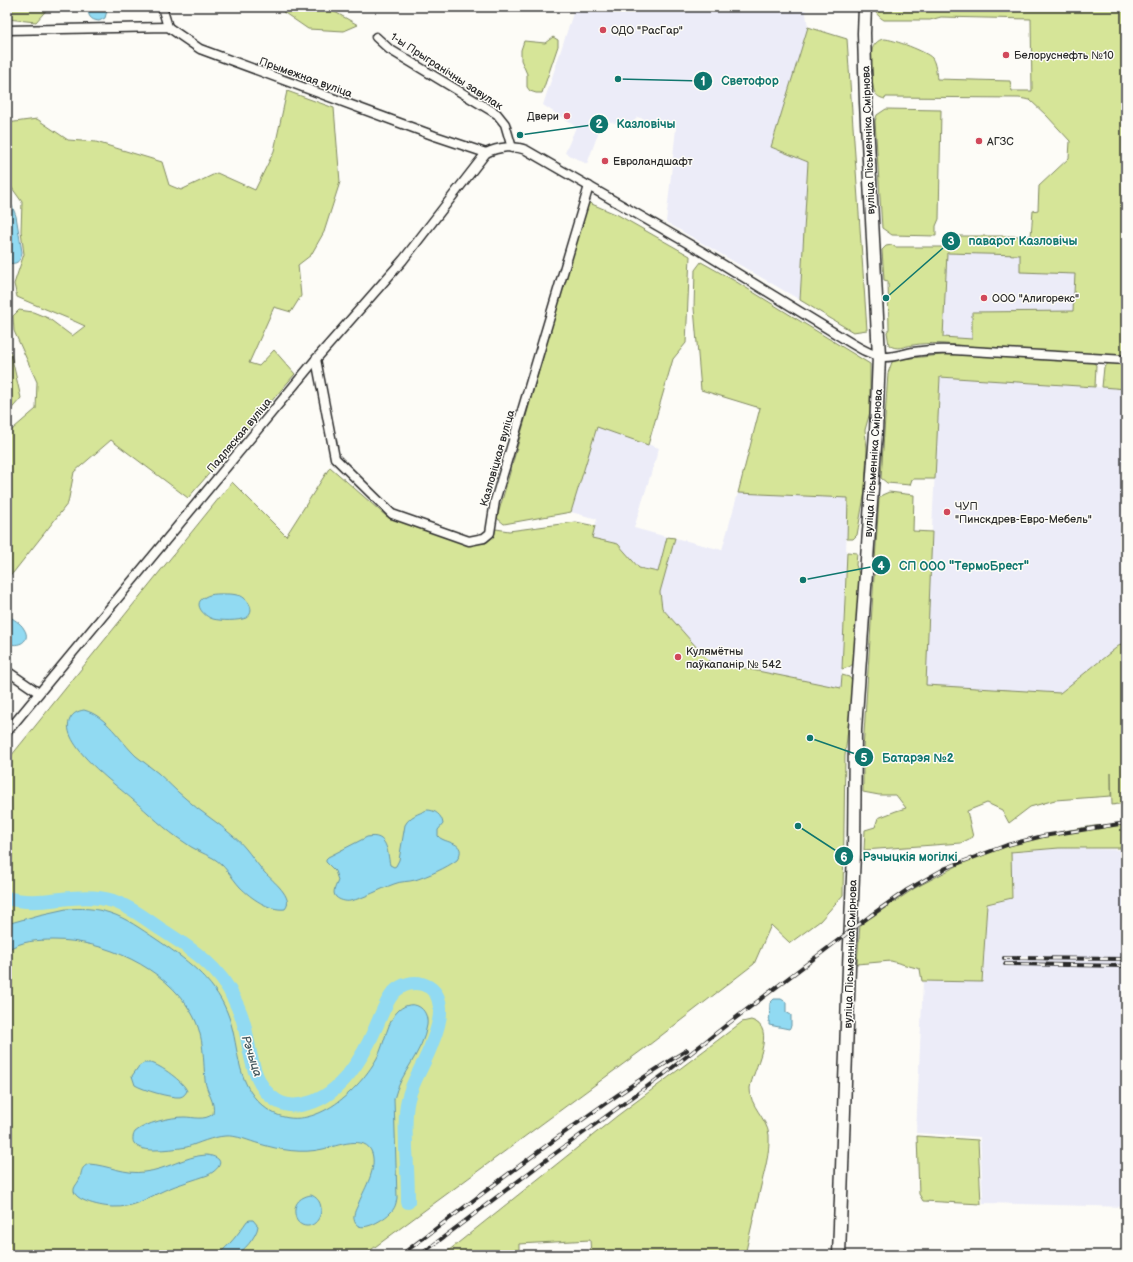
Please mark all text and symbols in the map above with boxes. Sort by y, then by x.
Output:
place label: ОДО "РасГар" [611,24,683,37]
marker: ОДО "РасГар" [598,25,608,35]
street label: 1-ы Прыгранічны завулак [388,30,506,113]
place label: Белоруснефть №10 [1014,49,1114,62]
marker: Белоруснефть №10 [1001,50,1011,60]
street label: Прымежная вуліца [258,55,355,100]
street label: вуліца Пісьменніка Смірнова [859,65,878,215]
callout: Светофор [693,69,787,93]
text: 1 [700,74,706,89]
text: Светофор [721,74,779,89]
place label: Двери [527,110,559,123]
marker: Двери [562,111,572,121]
callout: Казловічы [589,112,684,136]
text: 2 [595,117,603,132]
text: Казловічы [616,117,676,132]
place label: АГЗС [986,135,1014,148]
marker: АГЗС [974,136,984,146]
place label: Евроландшафт [613,155,693,168]
marker: Евроландшафт [600,156,610,166]
callout: паварот Казловічы [941,229,1086,253]
text: 3 [947,234,955,249]
text: паварот Казловічы [969,234,1078,249]
place label: ООО "Алигорекс" [992,292,1079,305]
marker: ООО "Алигорекс" [979,293,989,303]
street label: вуліца Пісьменніка Смірнова [862,388,885,538]
street label: Падляская вуліца [204,395,275,475]
street label: Казловіцкая вуліца [477,408,518,508]
place label: ЧУП "Пинскдрев-Евро-Мебель" [955,500,1092,526]
marker: ЧУП "Пинскдрев-Евро-Мебель" [942,507,952,517]
callout: СП ООО "ТермоБрест" [871,553,1037,577]
text: 4 [877,559,885,574]
text: СП ООО "ТермоБрест" [899,559,1029,574]
place label: Кулямётны паўкапанір № 542 [686,645,782,671]
marker: Кулямётны паўкапанір № 542 [673,652,683,662]
callout: Батарэя №2 [854,745,962,769]
text: 5 [861,751,868,766]
text: Батарэя №2 [882,751,955,766]
callout: Рэчыцкія могілкі [834,844,965,868]
text: 6 [840,850,848,865]
text: Рэчыцкія могілкі [862,850,958,865]
street label: вуліца Пісьменніка Смірнова [841,879,860,1029]
water label: Рэчыца [238,1034,265,1079]

